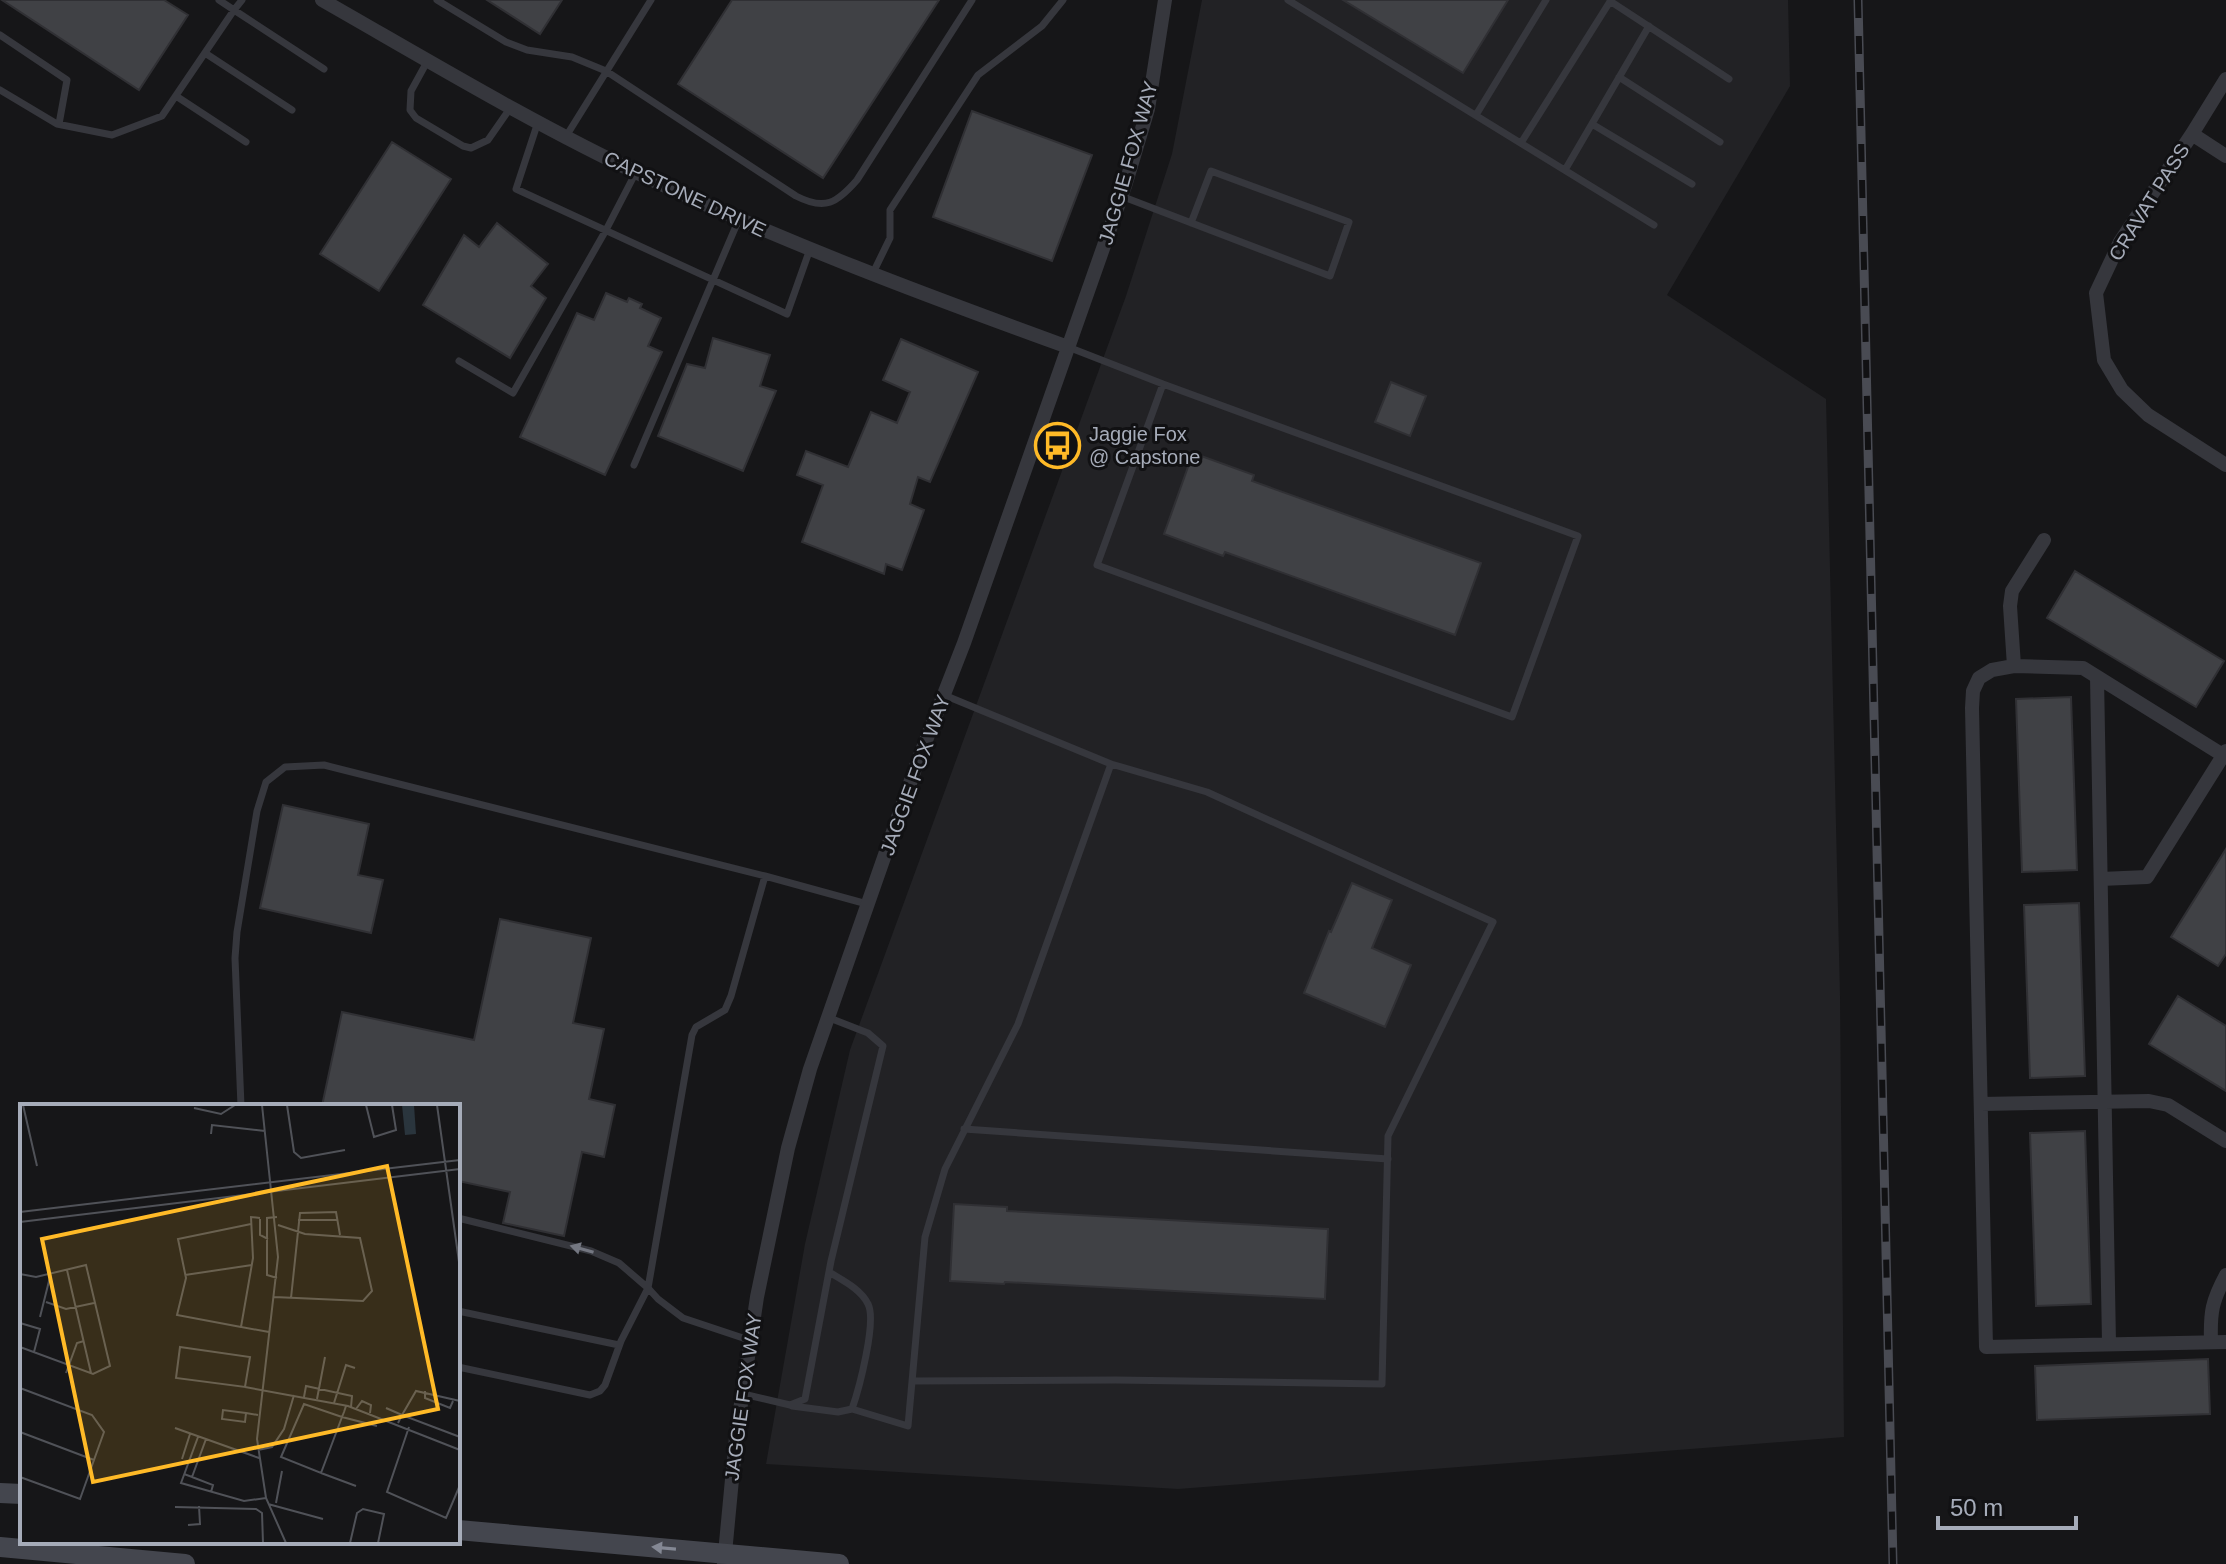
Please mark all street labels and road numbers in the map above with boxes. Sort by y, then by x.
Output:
street label: JAGGIE FOX WAY [1094,79,1162,247]
street label: CRAVAT PASS [2104,139,2194,265]
street label: CAPSTONE DRIVE [600,147,770,241]
street label: JAGGIE FOX WAY [876,692,954,858]
street label: JAGGIE FOX WAY [720,1312,766,1482]

